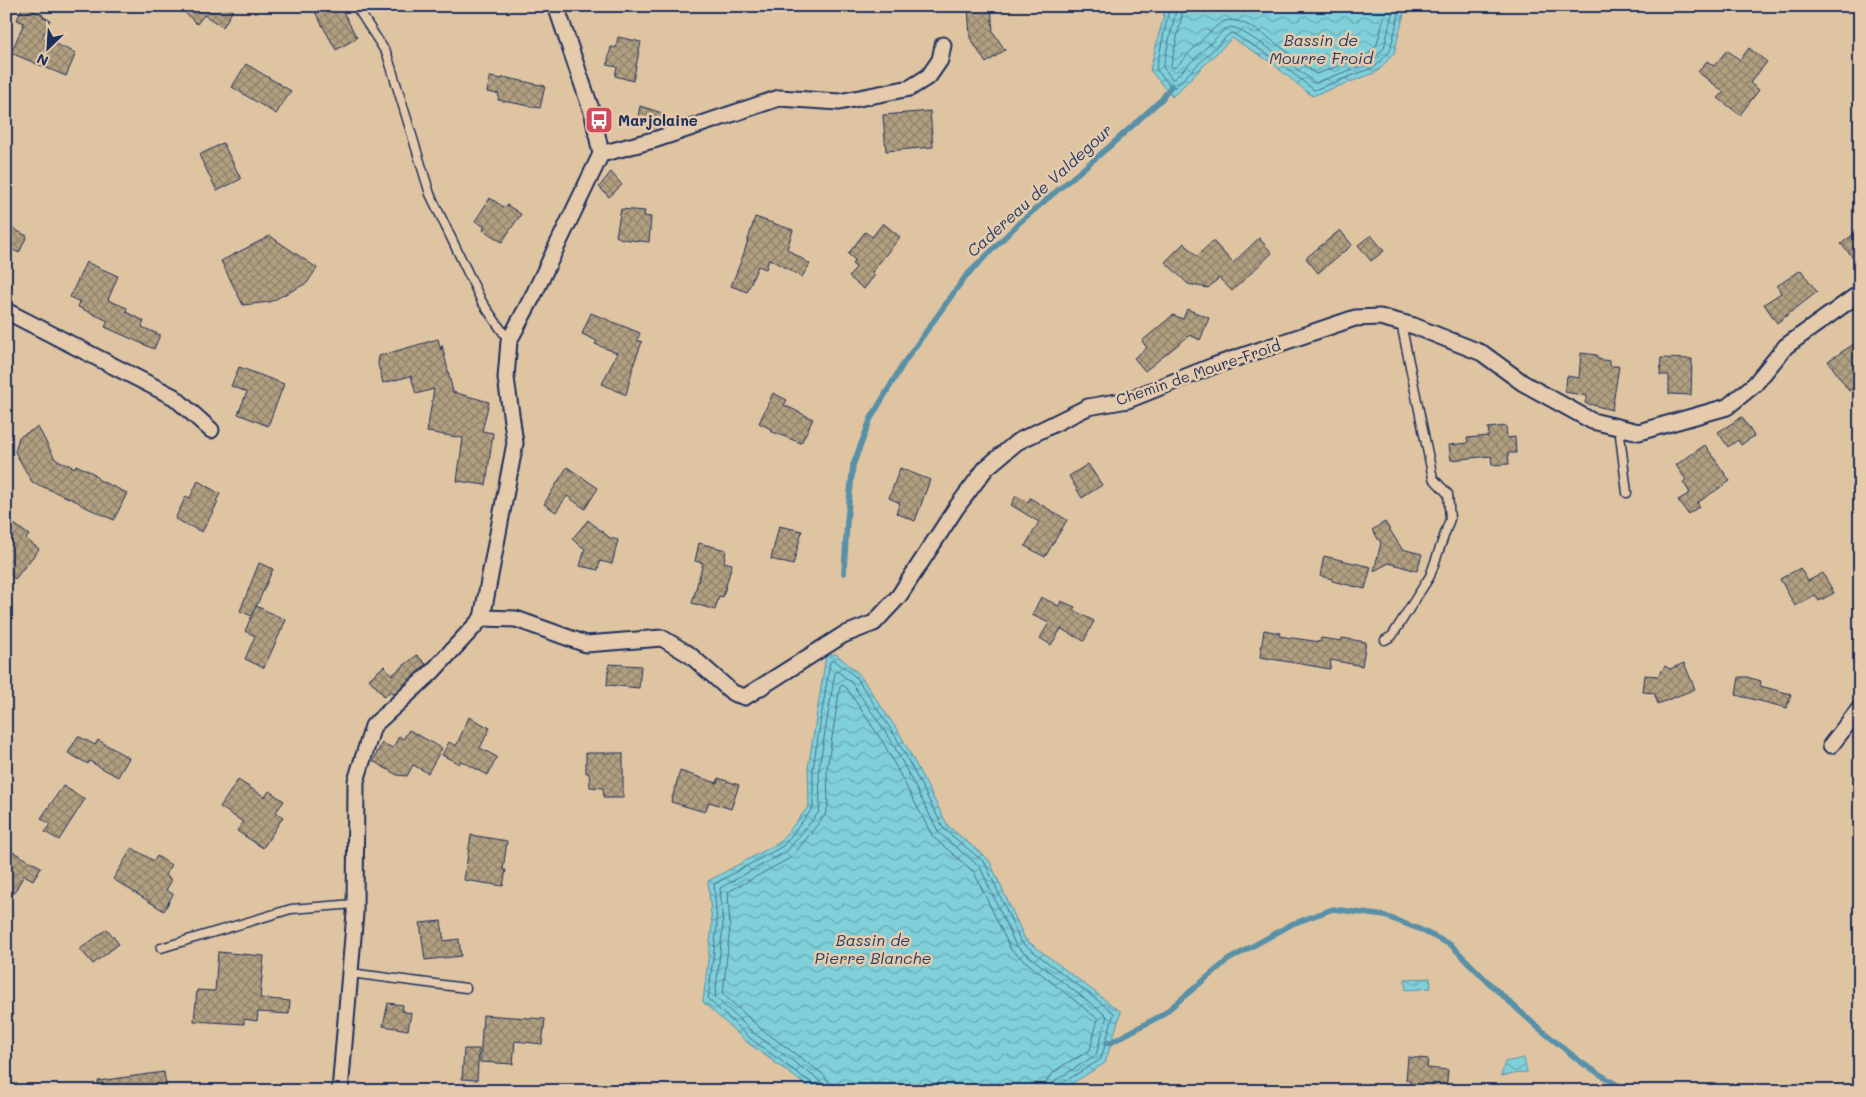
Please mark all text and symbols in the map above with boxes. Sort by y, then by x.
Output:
north arrow [22,22,72,72]
water label: Bassin de Mourre Froid [1269,29,1374,68]
text: N [33,49,51,71]
bus stop icon: Marjolaine [584,105,614,135]
place label: Marjolaine [618,110,698,130]
water label: Cadereau de Valdegour [962,119,1116,261]
street label: Chemin de Moure-Froid [1113,334,1283,410]
water label: Bassin de Pierre Blanche [815,929,931,968]

